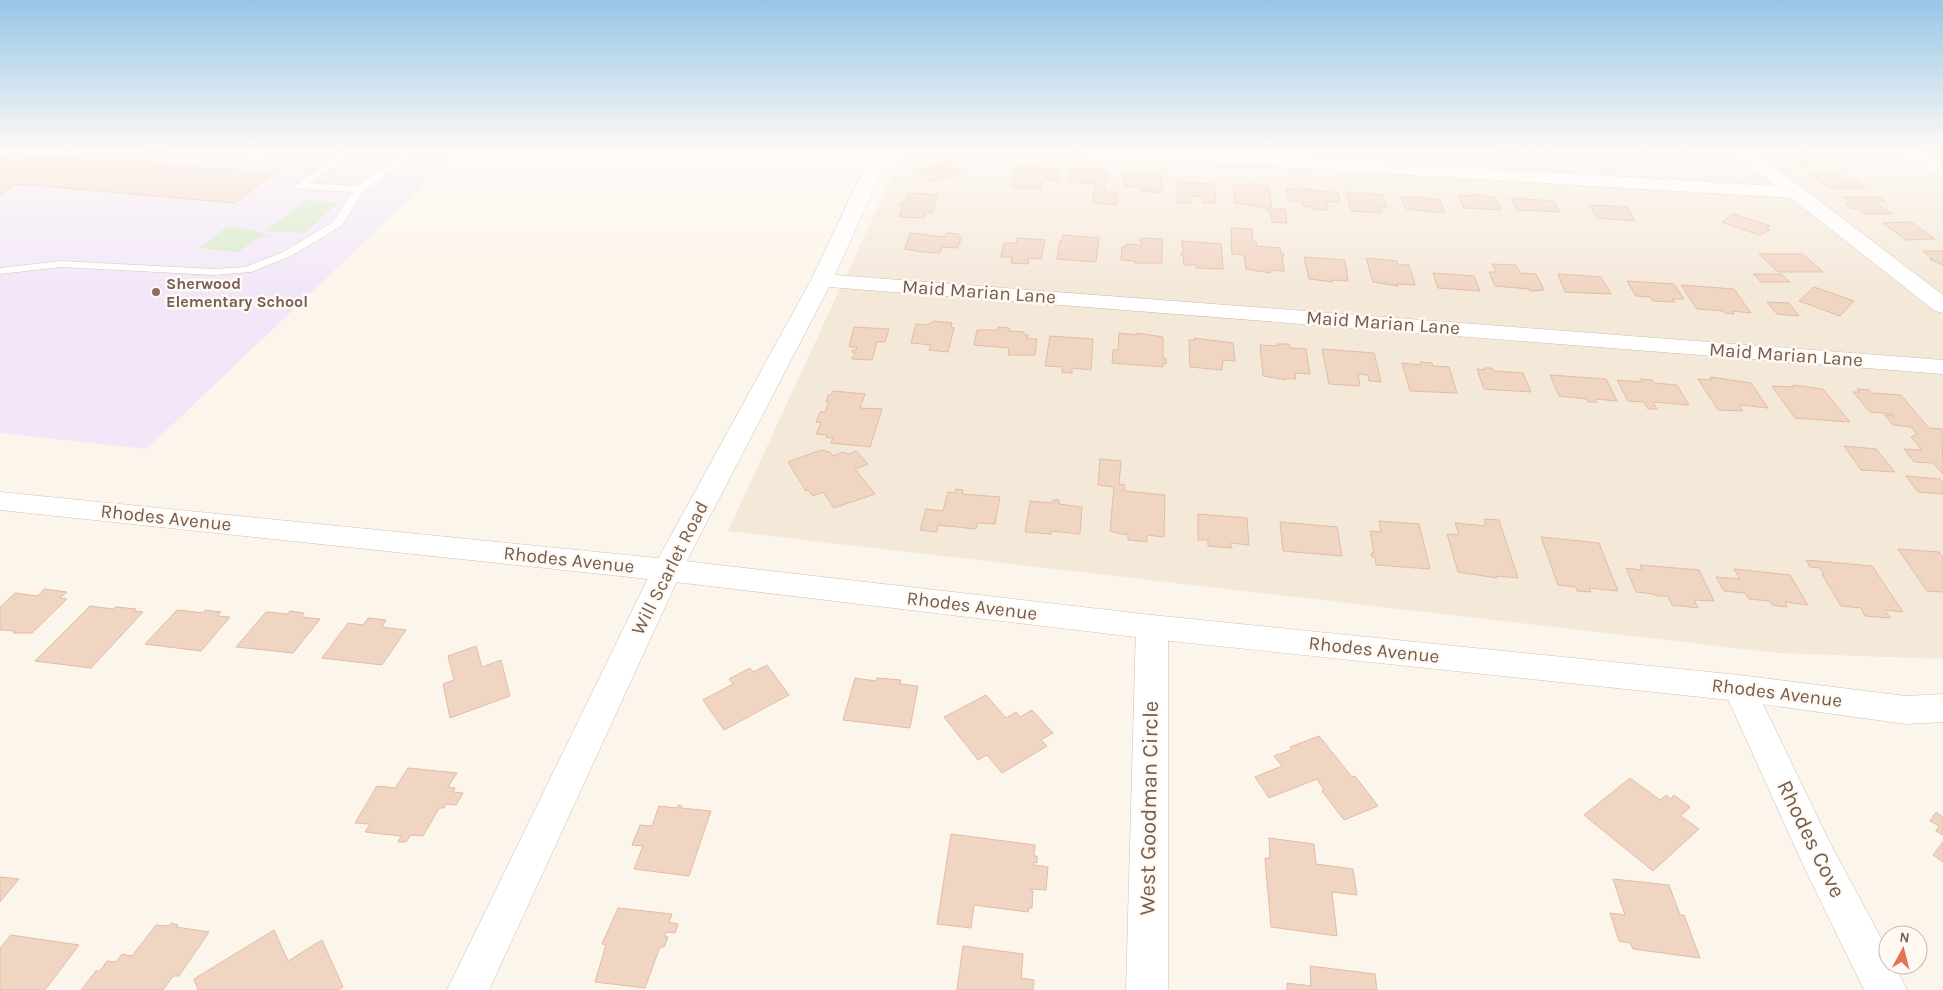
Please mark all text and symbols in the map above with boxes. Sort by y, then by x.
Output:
place label: Sherwood Elementary School [166,274,308,311]
street label: Maid Marian Lane [901,276,1057,308]
marker: Sherwood Elementary School [150,286,162,298]
street label: Maid Marian Lane [1305,307,1461,339]
street label: Maid Marian Lane [1708,339,1864,371]
street label: Will Scarlet Road [627,498,713,638]
street label: Rhodes Avenue [99,500,233,536]
street label: Rhodes Avenue [502,542,636,578]
street label: Rhodes Avenue [905,587,1039,625]
street label: Rhodes Avenue [1307,632,1441,668]
street label: Rhodes Avenue [1710,674,1844,712]
street label: West Goodman Circle [1134,701,1164,915]
street label: Rhodes Cove [1771,776,1851,902]
north arrow [1878,925,1928,975]
text: N [1899,929,1911,947]

